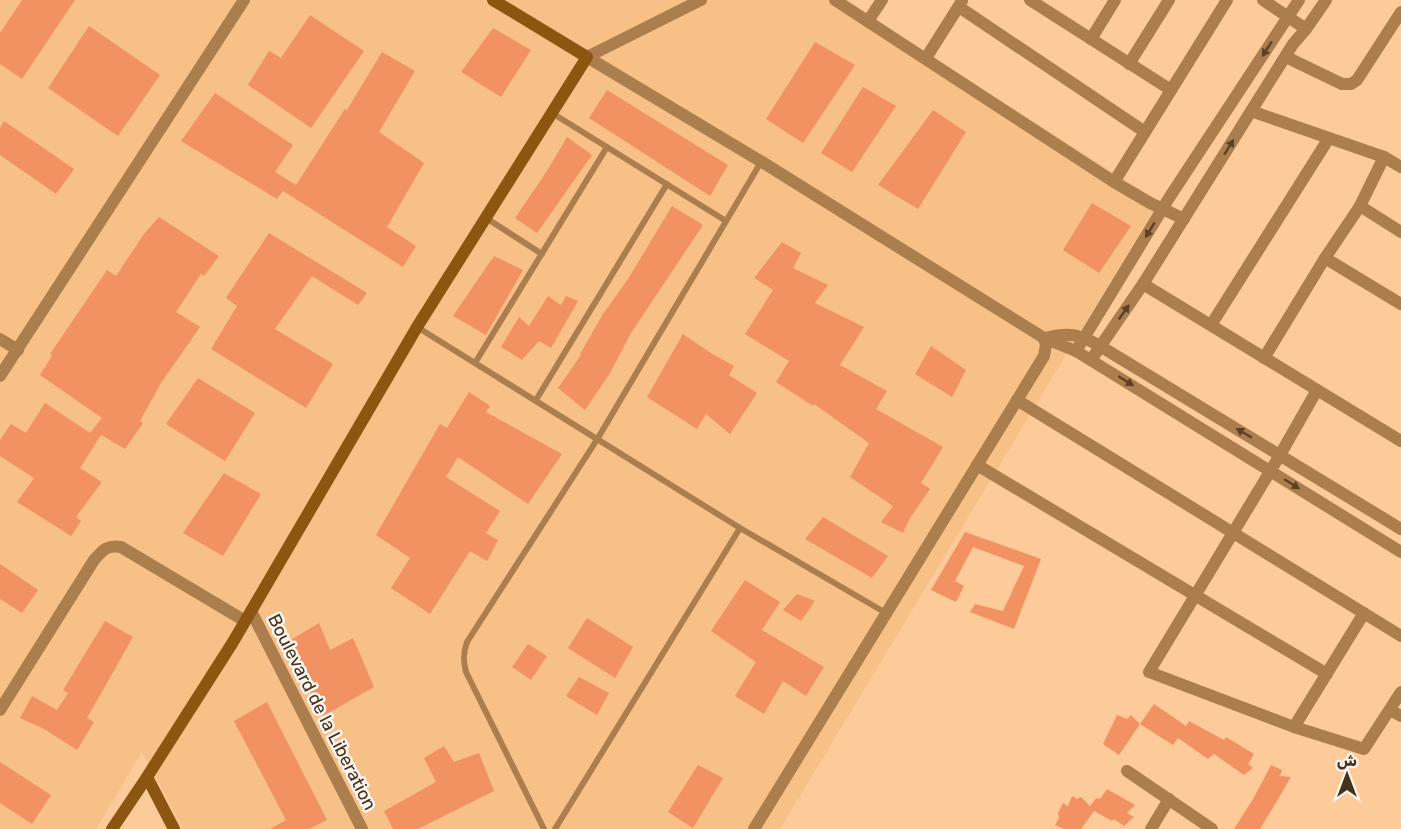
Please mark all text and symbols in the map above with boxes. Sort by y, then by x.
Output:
one-way arrow [1261,40,1273,56]
one-way arrow [1223,139,1234,155]
one-way arrow [1144,222,1155,238]
one-way arrow [1118,304,1130,320]
one-way arrow [1118,376,1134,387]
one-way arrow [1236,427,1252,438]
one-way arrow [1284,478,1300,489]
street label: Boulevard de la Liberation [263,610,381,814]
north arrow [1317,745,1377,805]
text: ش [1337,751,1357,770]

